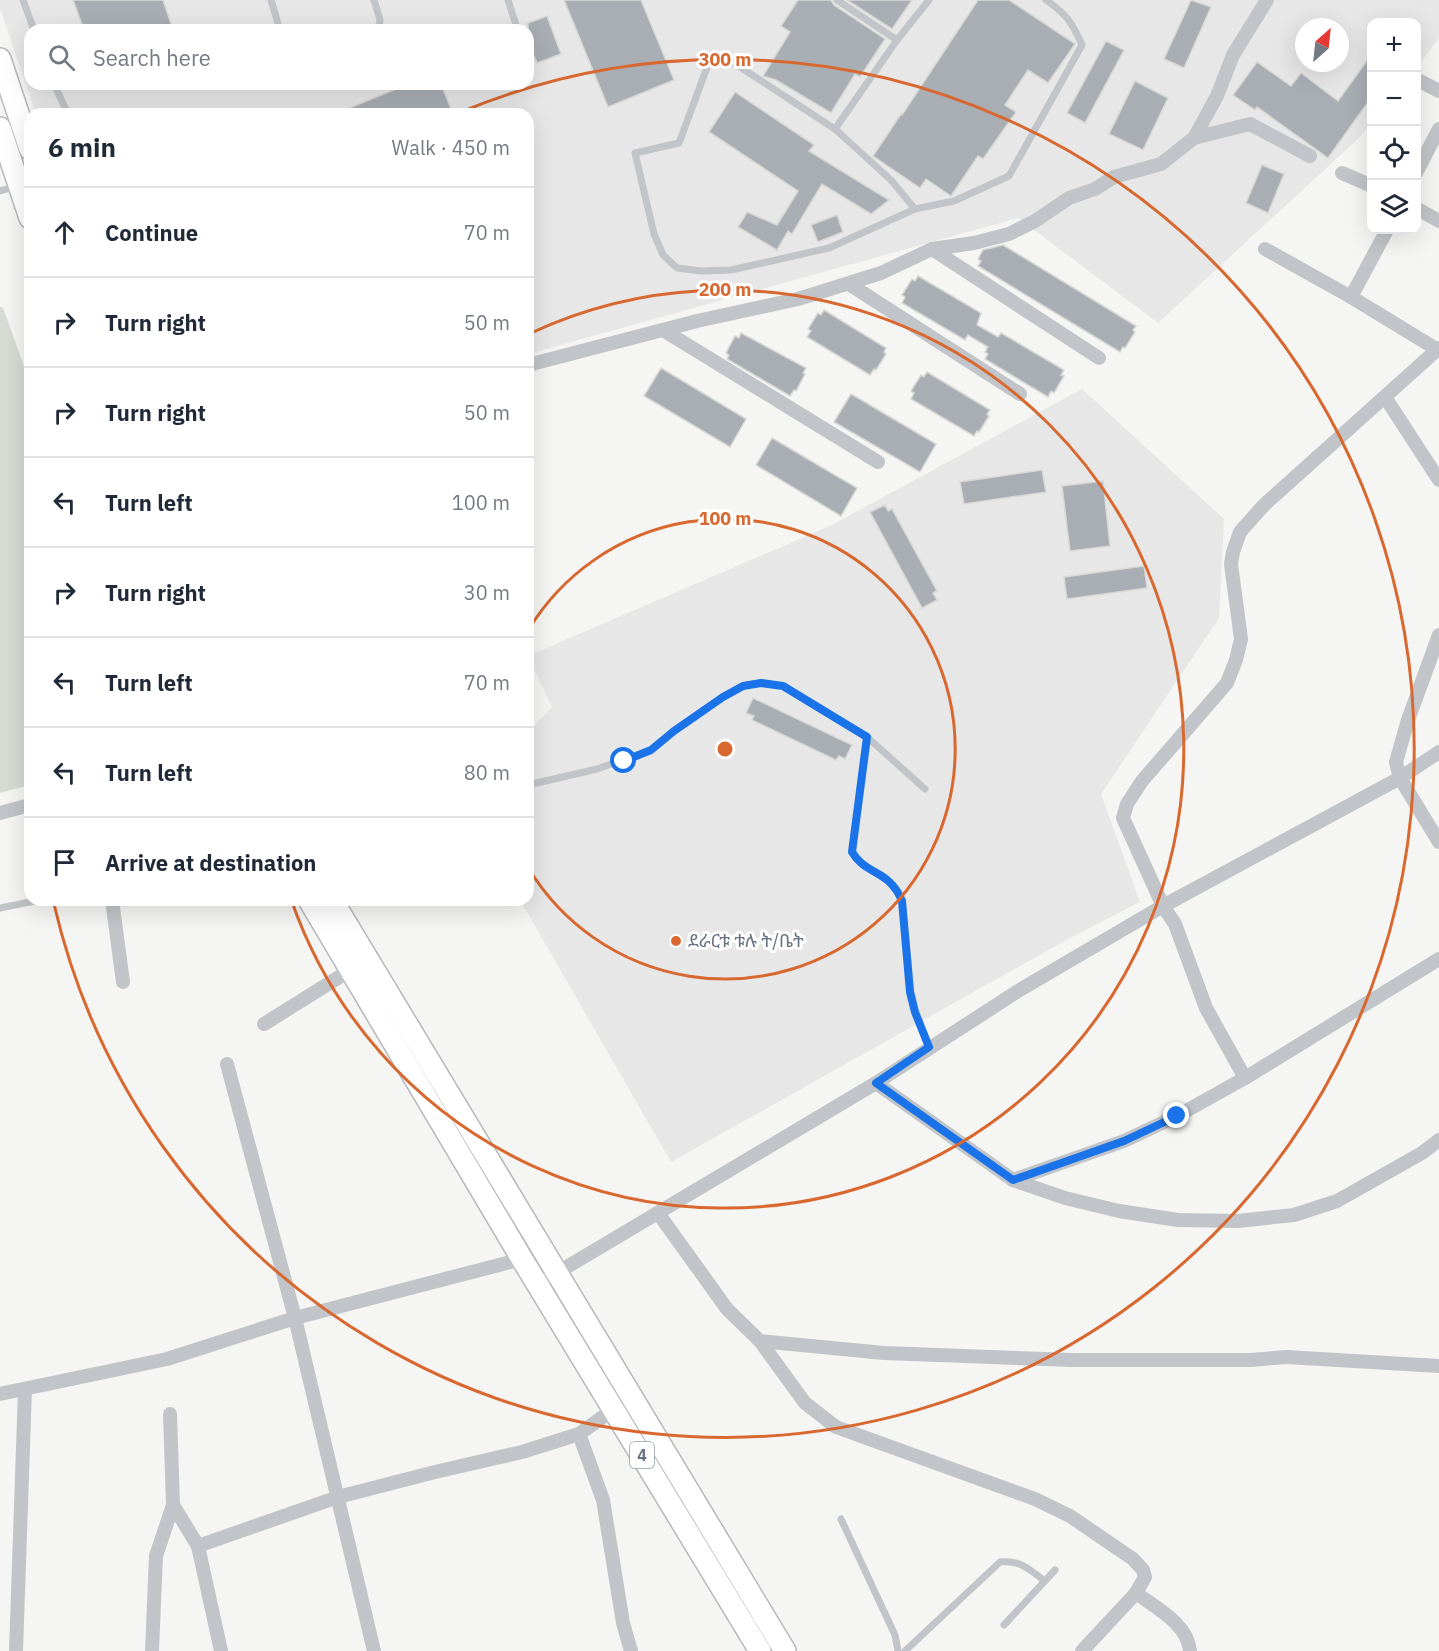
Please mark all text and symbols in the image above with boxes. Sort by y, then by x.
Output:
north arrow [1295,18,1349,72]
map controls [1367,18,1421,234]
button: + [1367,18,1421,72]
search box [24,24,534,90]
icon: search [45,41,78,74]
text: Search here [93,43,211,72]
text: 300 m [699,48,751,71]
button: − [1367,72,1421,126]
button: locate [1367,126,1421,180]
text: 6 min [48,130,116,164]
text: Walk · 450 m [392,134,510,161]
button: layers [1367,180,1421,234]
icon: ahead [48,216,81,249]
text: Continue [105,218,198,247]
text: 70 m [464,219,510,246]
text: 200 m [699,278,751,301]
icon: right [48,306,81,339]
text: Turn right [105,308,206,337]
text: 50 m [464,309,510,336]
icon: right [48,396,81,429]
text: Turn right [105,398,206,427]
text: 50 m [464,399,510,426]
icon: left [48,486,81,519]
text: Turn left [105,488,193,517]
text: 100 m [452,489,510,516]
text: 100 m [699,507,751,530]
icon: right [48,576,81,609]
text: Turn right [105,578,206,607]
text: 30 m [464,579,510,606]
icon: left [48,666,81,699]
text: Turn left [105,668,193,697]
text: 70 m [464,669,510,696]
centre of rings [715,739,735,759]
route start [610,747,636,773]
icon: left [48,756,81,789]
text: Turn left [105,758,193,787]
text: 80 m [464,759,510,786]
icon: arrive [48,846,81,879]
text: Arrive at destination [105,848,316,877]
place label: ደራርቱ ቱሉ ት/ቤት [688,929,804,952]
marker: ደራርቱ ቱሉ ት/ቤት [669,934,683,948]
route end [1163,1102,1189,1128]
road number: 4 [630,1442,654,1468]

